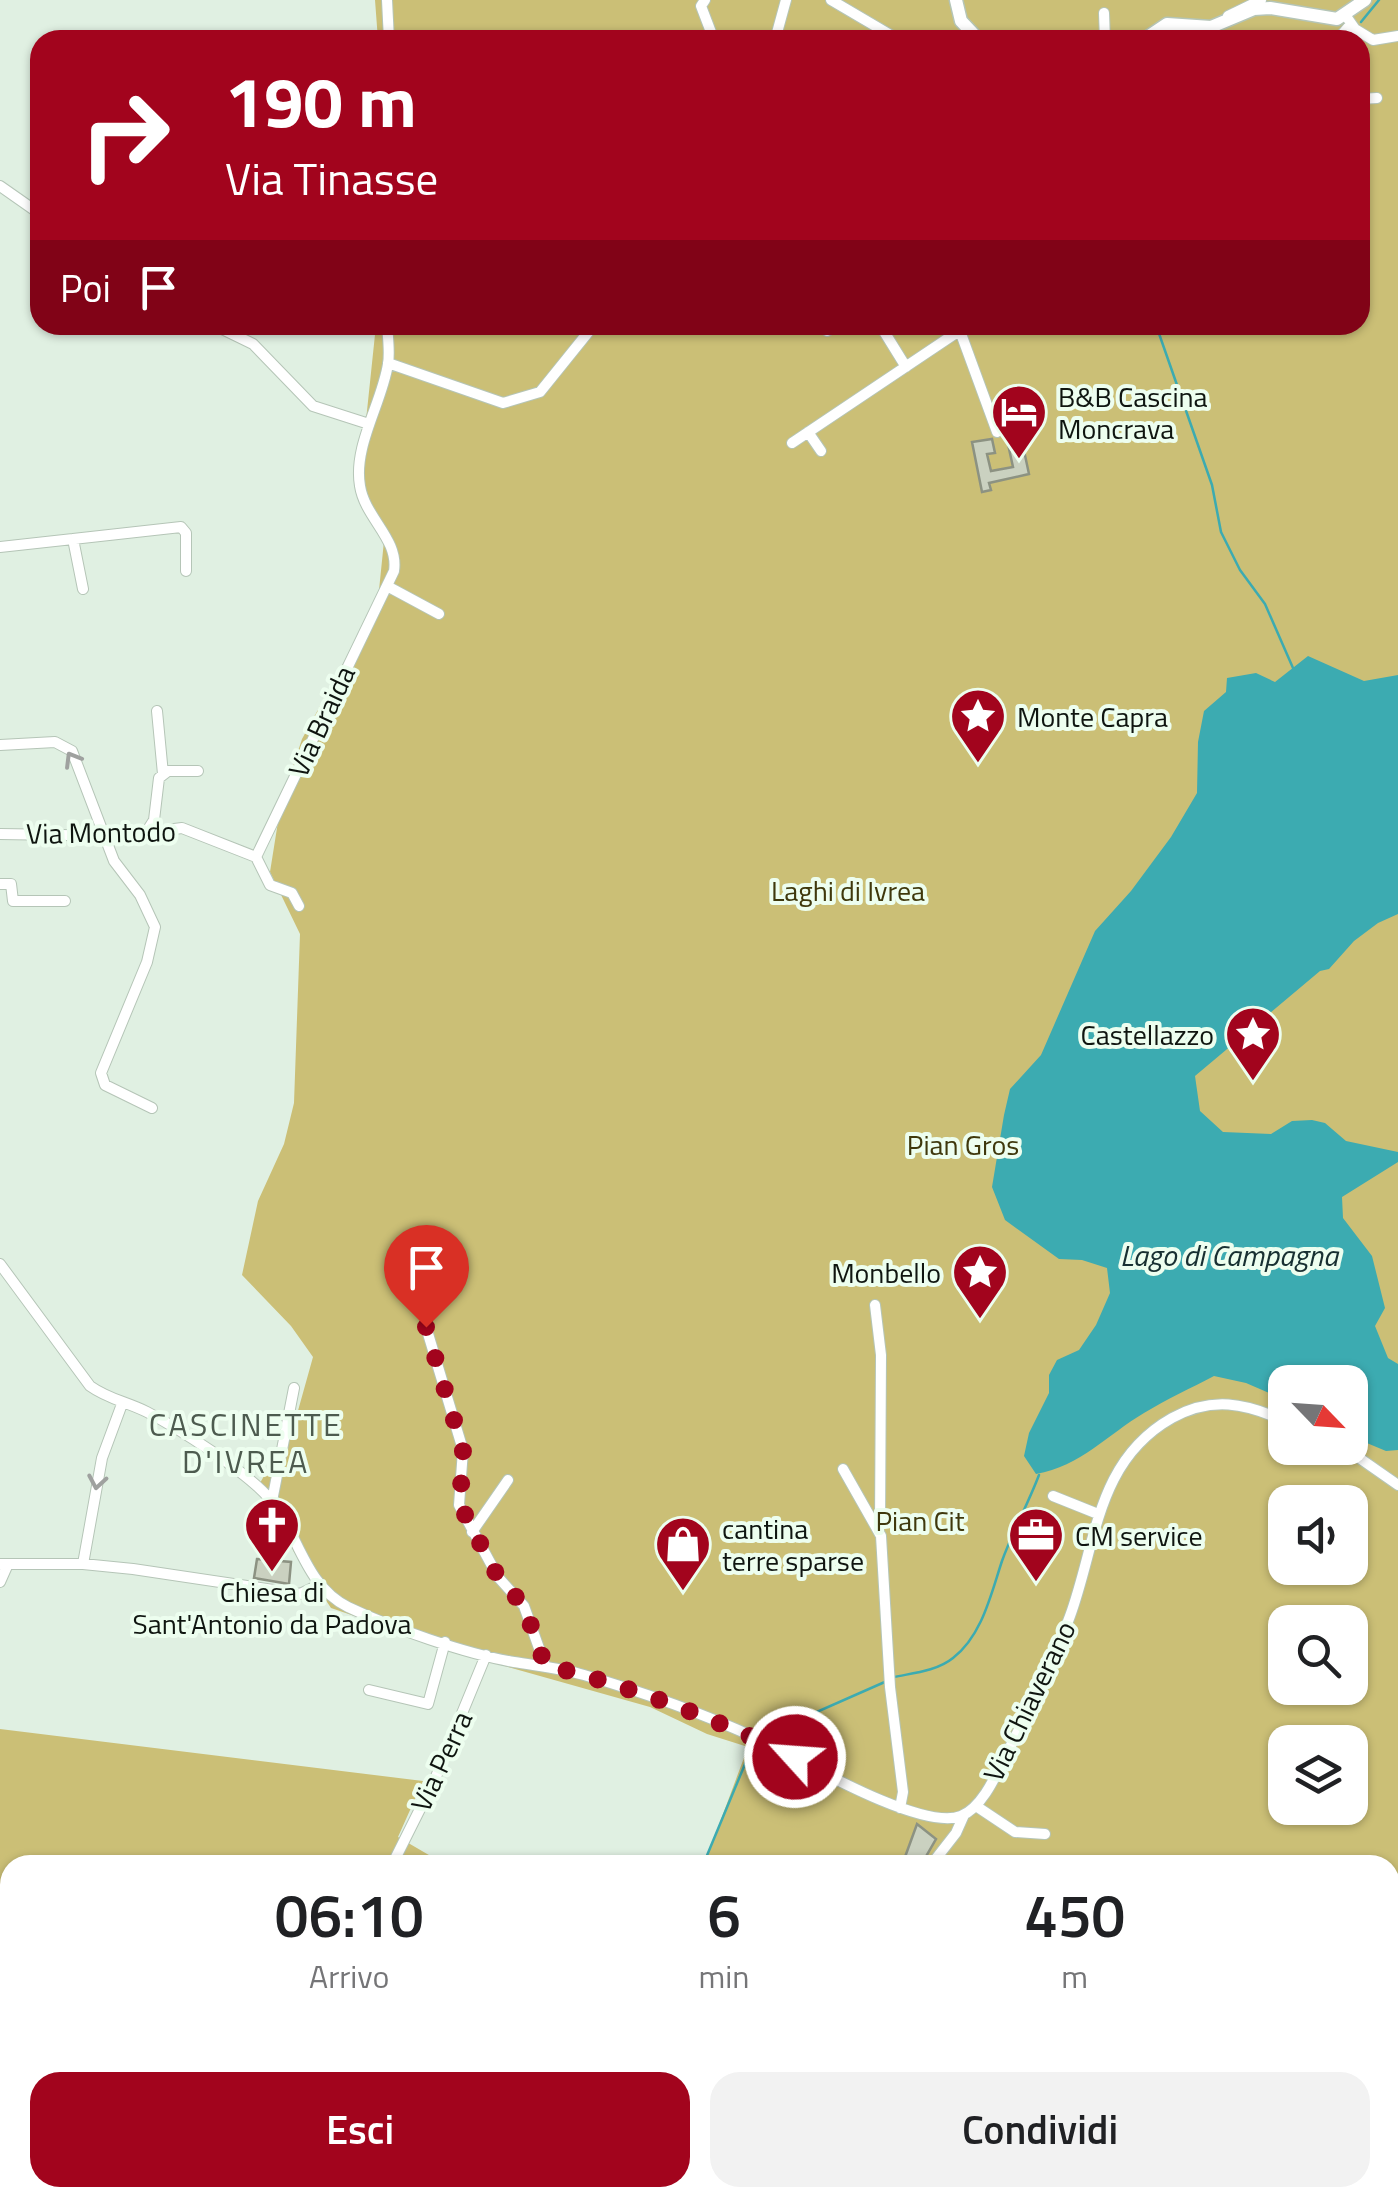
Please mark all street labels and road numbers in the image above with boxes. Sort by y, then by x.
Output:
street label: Via Braida [276,658,366,784]
street label: Via Montodo [26,809,176,855]
street label: Via Chiaverano [972,1613,1086,1789]
street label: Via Perra [399,1704,483,1818]

